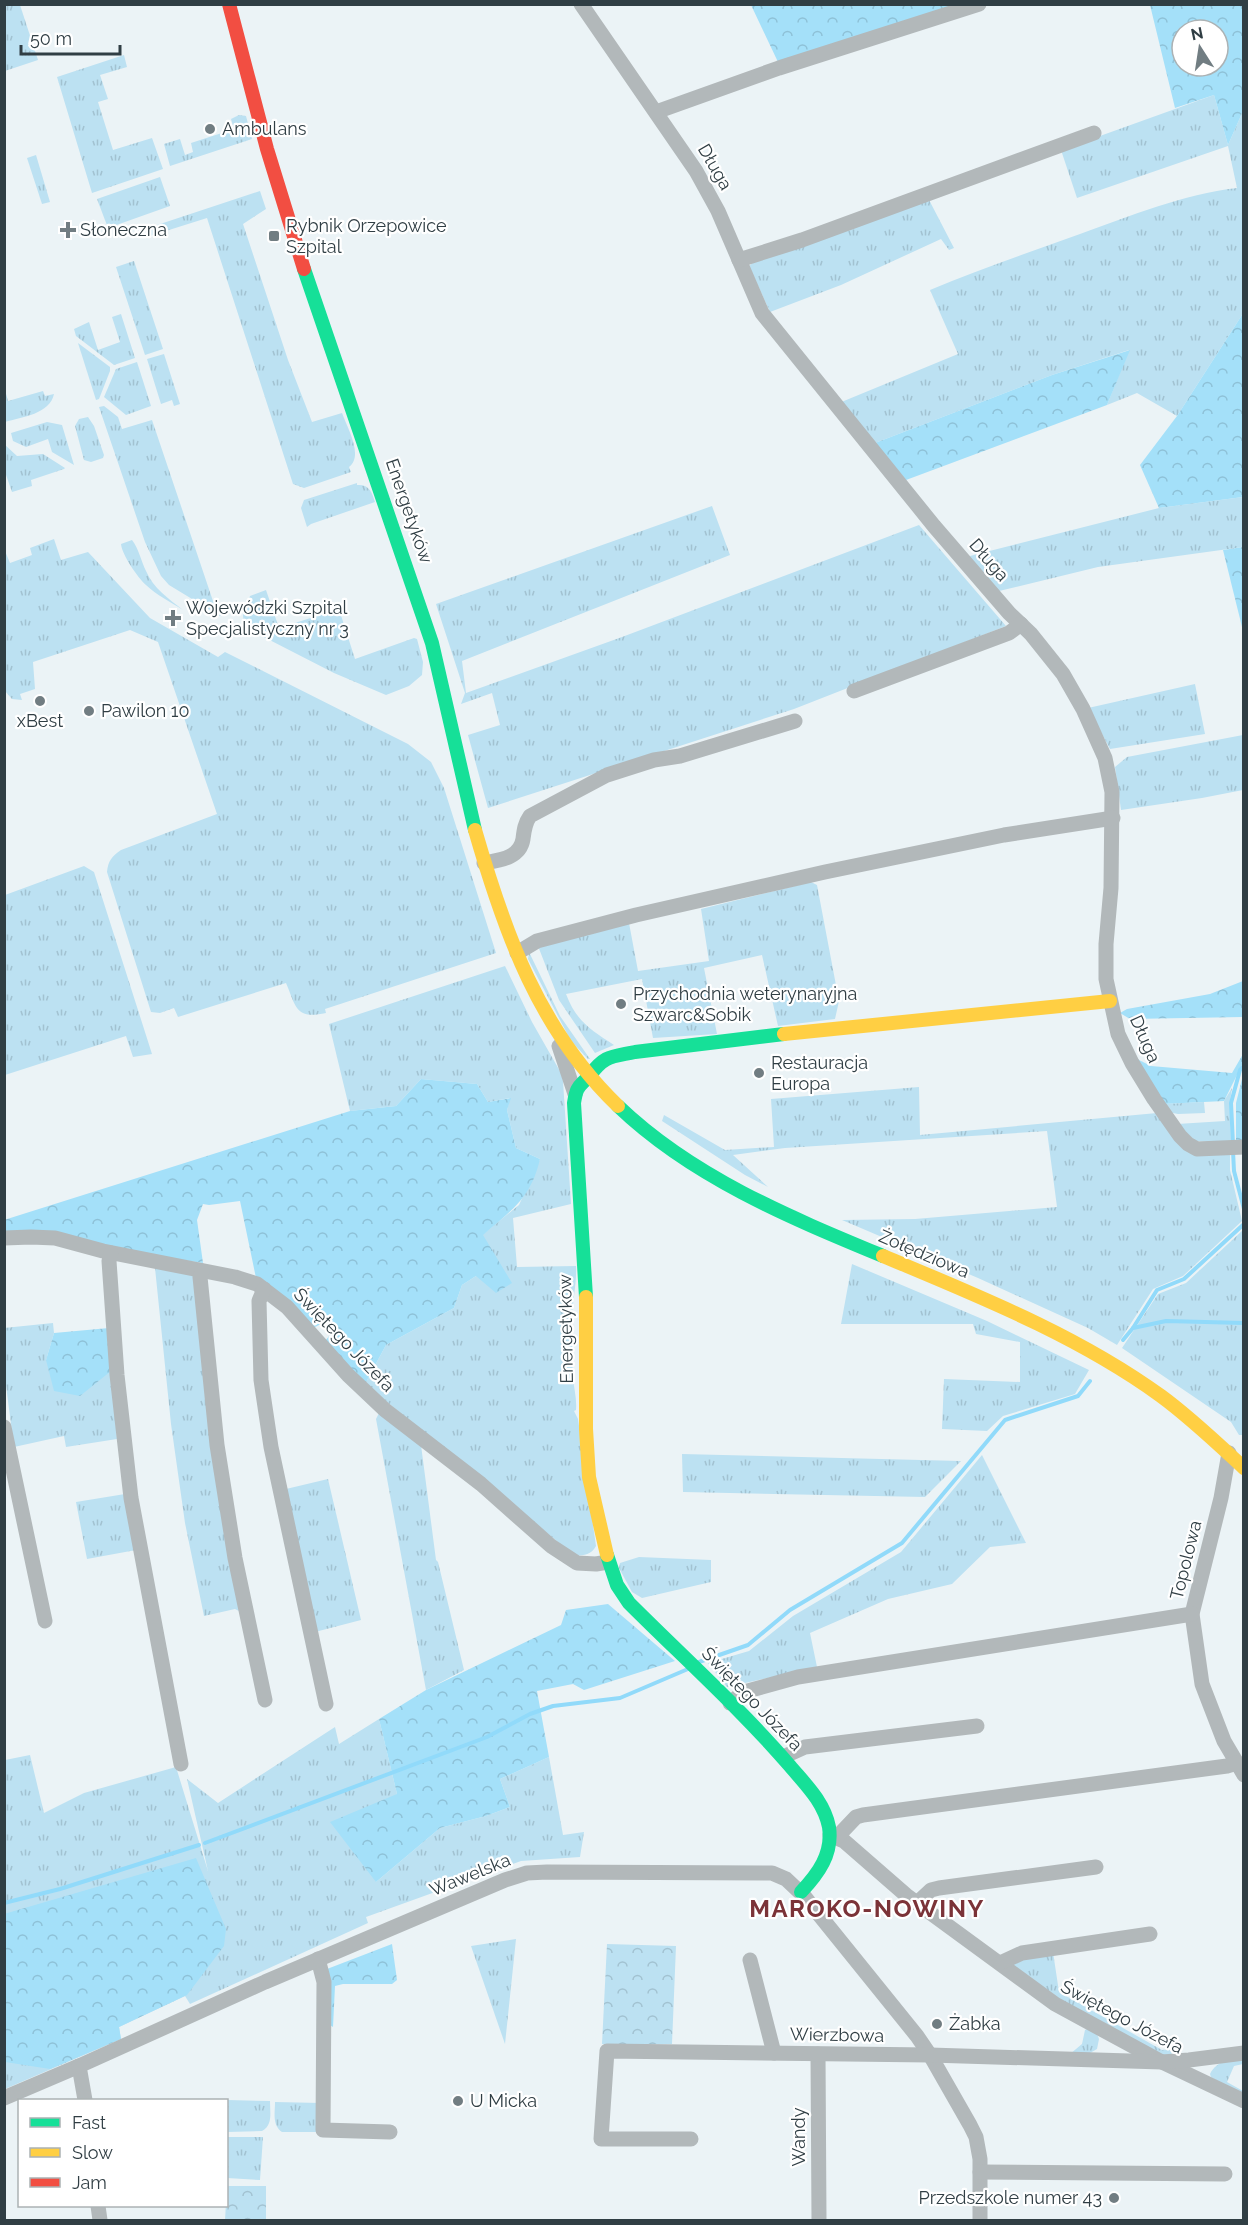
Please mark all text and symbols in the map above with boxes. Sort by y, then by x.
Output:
scale bar [21,18,120,56]
north arrow [1170,18,1230,78]
text: N [1189,23,1205,44]
text: 50 m [30,28,72,49]
place label: Ambulans [222,118,307,139]
marker: Ambulans [203,122,217,136]
street label: Długa [694,140,737,194]
place label: Rybnik Orzepowice Szpital [286,215,447,257]
place label: Słoneczna [80,219,167,240]
marker: Słoneczna [61,223,75,237]
marker: Rybnik Orzepowice Szpital [267,229,281,243]
street label: Energetyków [382,456,437,566]
street label: Długa [965,534,1014,585]
place label: Wojewódzki Szpital Specjalistyczny nr 3 [186,597,349,639]
marker: Wojewódzki Szpital Specjalistyczny nr 3 [164,609,182,627]
marker: xBest [33,694,47,708]
place label: Pawilon 10 [101,700,190,721]
marker: Pawilon 10 [82,704,96,718]
place label: xBest [17,710,63,731]
place label: Przychodnia weterynaryjna Szwarc&Sobik [633,983,857,1025]
marker: Przychodnia weterynaryjna Szwarc&Sobik [614,997,628,1011]
street label: Długa [1126,1012,1165,1066]
place label: Restauracja Europa [771,1052,868,1094]
marker: Restauracja Europa [752,1066,766,1080]
street label: Żołędziowa [876,1225,973,1282]
street label: Energetyków [554,1274,577,1384]
street label: Świętego Józefa [290,1283,400,1396]
street label: Topolowa [1166,1518,1205,1602]
street label: Świętego Józefa [698,1642,808,1755]
street label: Wawelska [426,1849,513,1900]
district label: MAROKO-NOWINY [749,1894,985,1923]
street label: Świętego Józefa [1057,1975,1188,2058]
place label: Żabka [949,2013,1001,2034]
marker: Żabka [930,2017,944,2031]
street label: Wierzbowa [790,2023,884,2046]
place label: U Micka [470,2090,537,2111]
marker: U Micka [451,2094,465,2108]
legend [18,2099,228,2207]
street label: Wandy [788,2107,809,2167]
text: Fast [72,2112,106,2133]
text: Slow [72,2142,113,2163]
text: Jam [72,2172,107,2193]
place label: Przedszkole numer 43 [918,2187,1102,2208]
marker: Przedszkole numer 43 [1107,2191,1121,2205]

